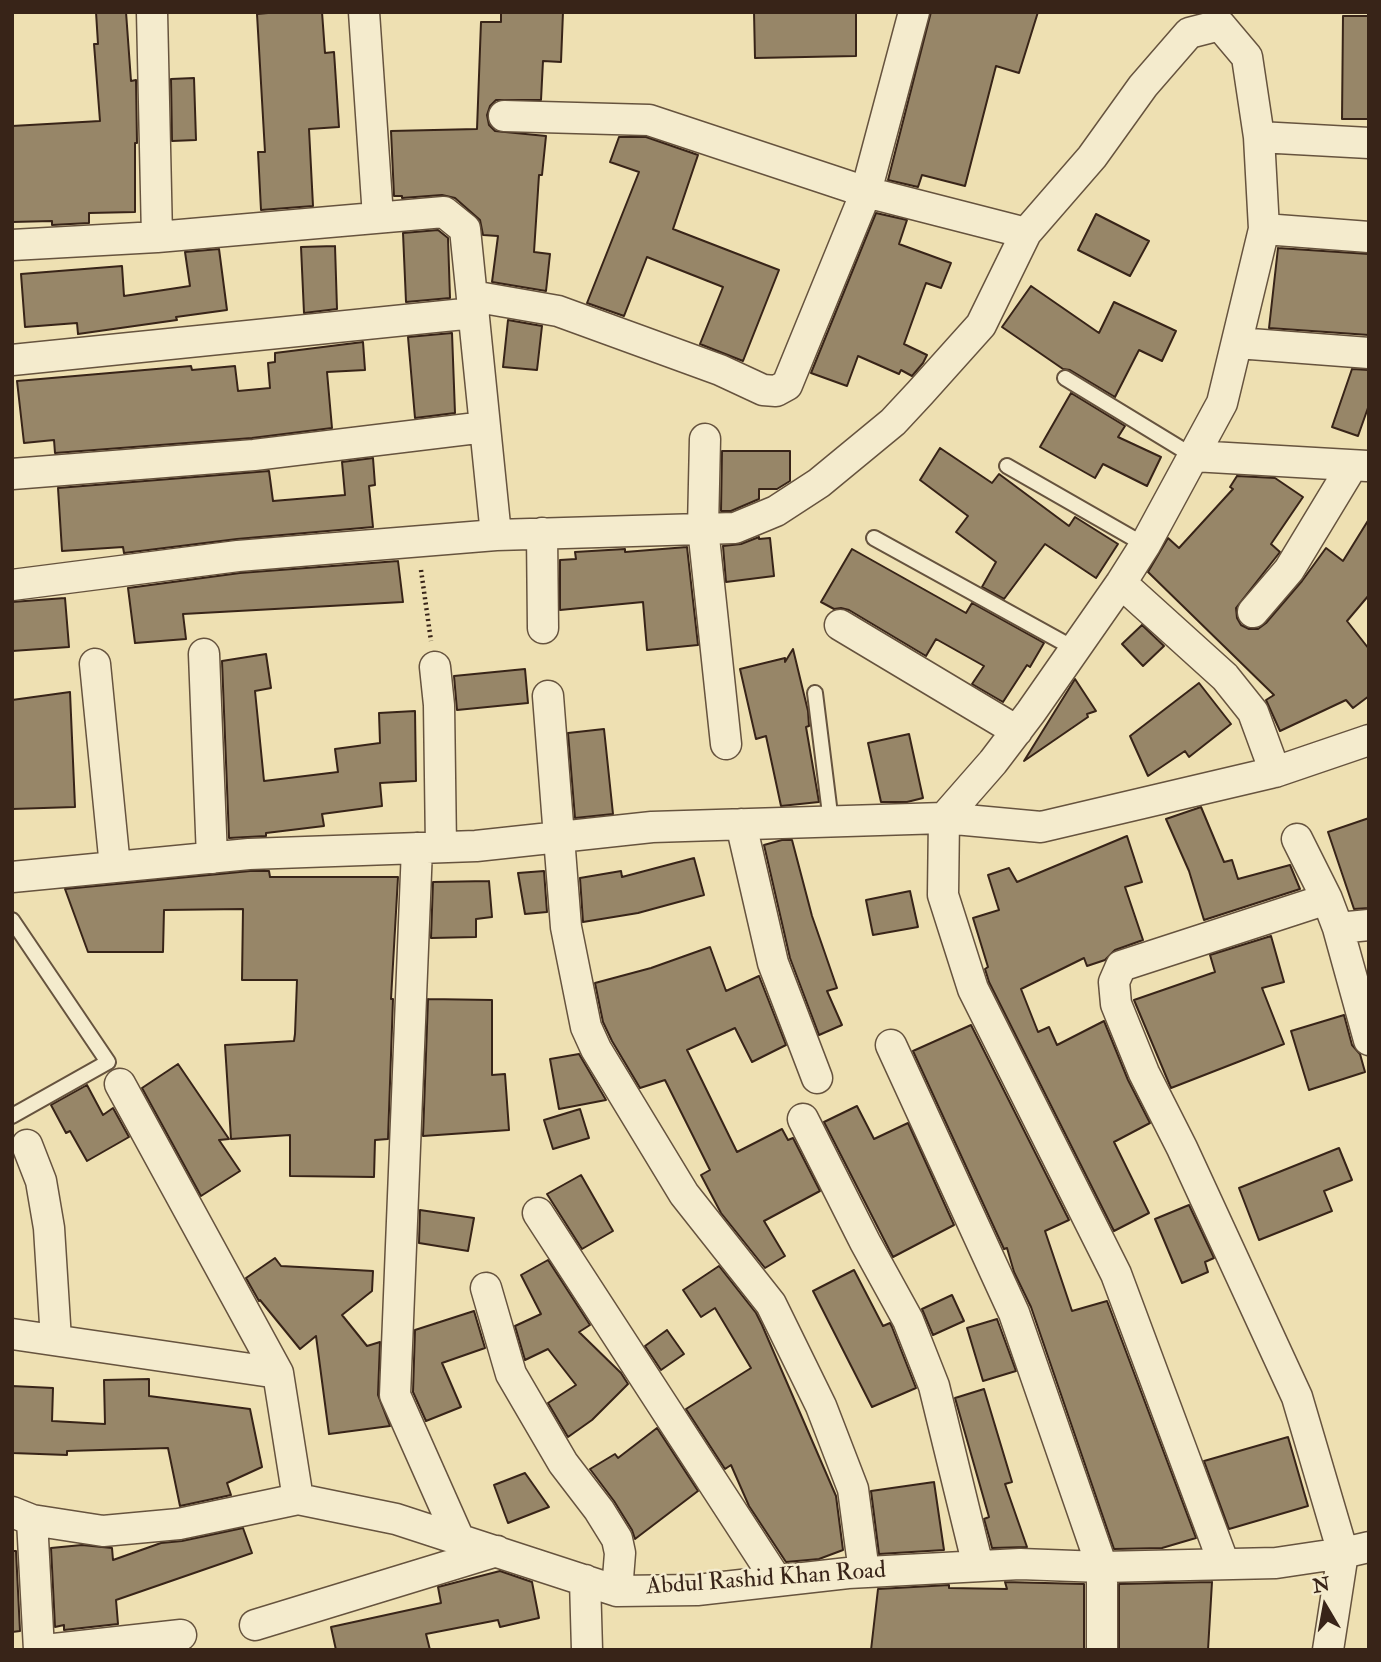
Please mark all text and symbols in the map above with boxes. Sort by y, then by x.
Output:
street label: Abdul Rashid Khan Road [645,1557,887,1603]
north arrow [1290,1571,1360,1641]
text: N [1311,1572,1332,1599]

